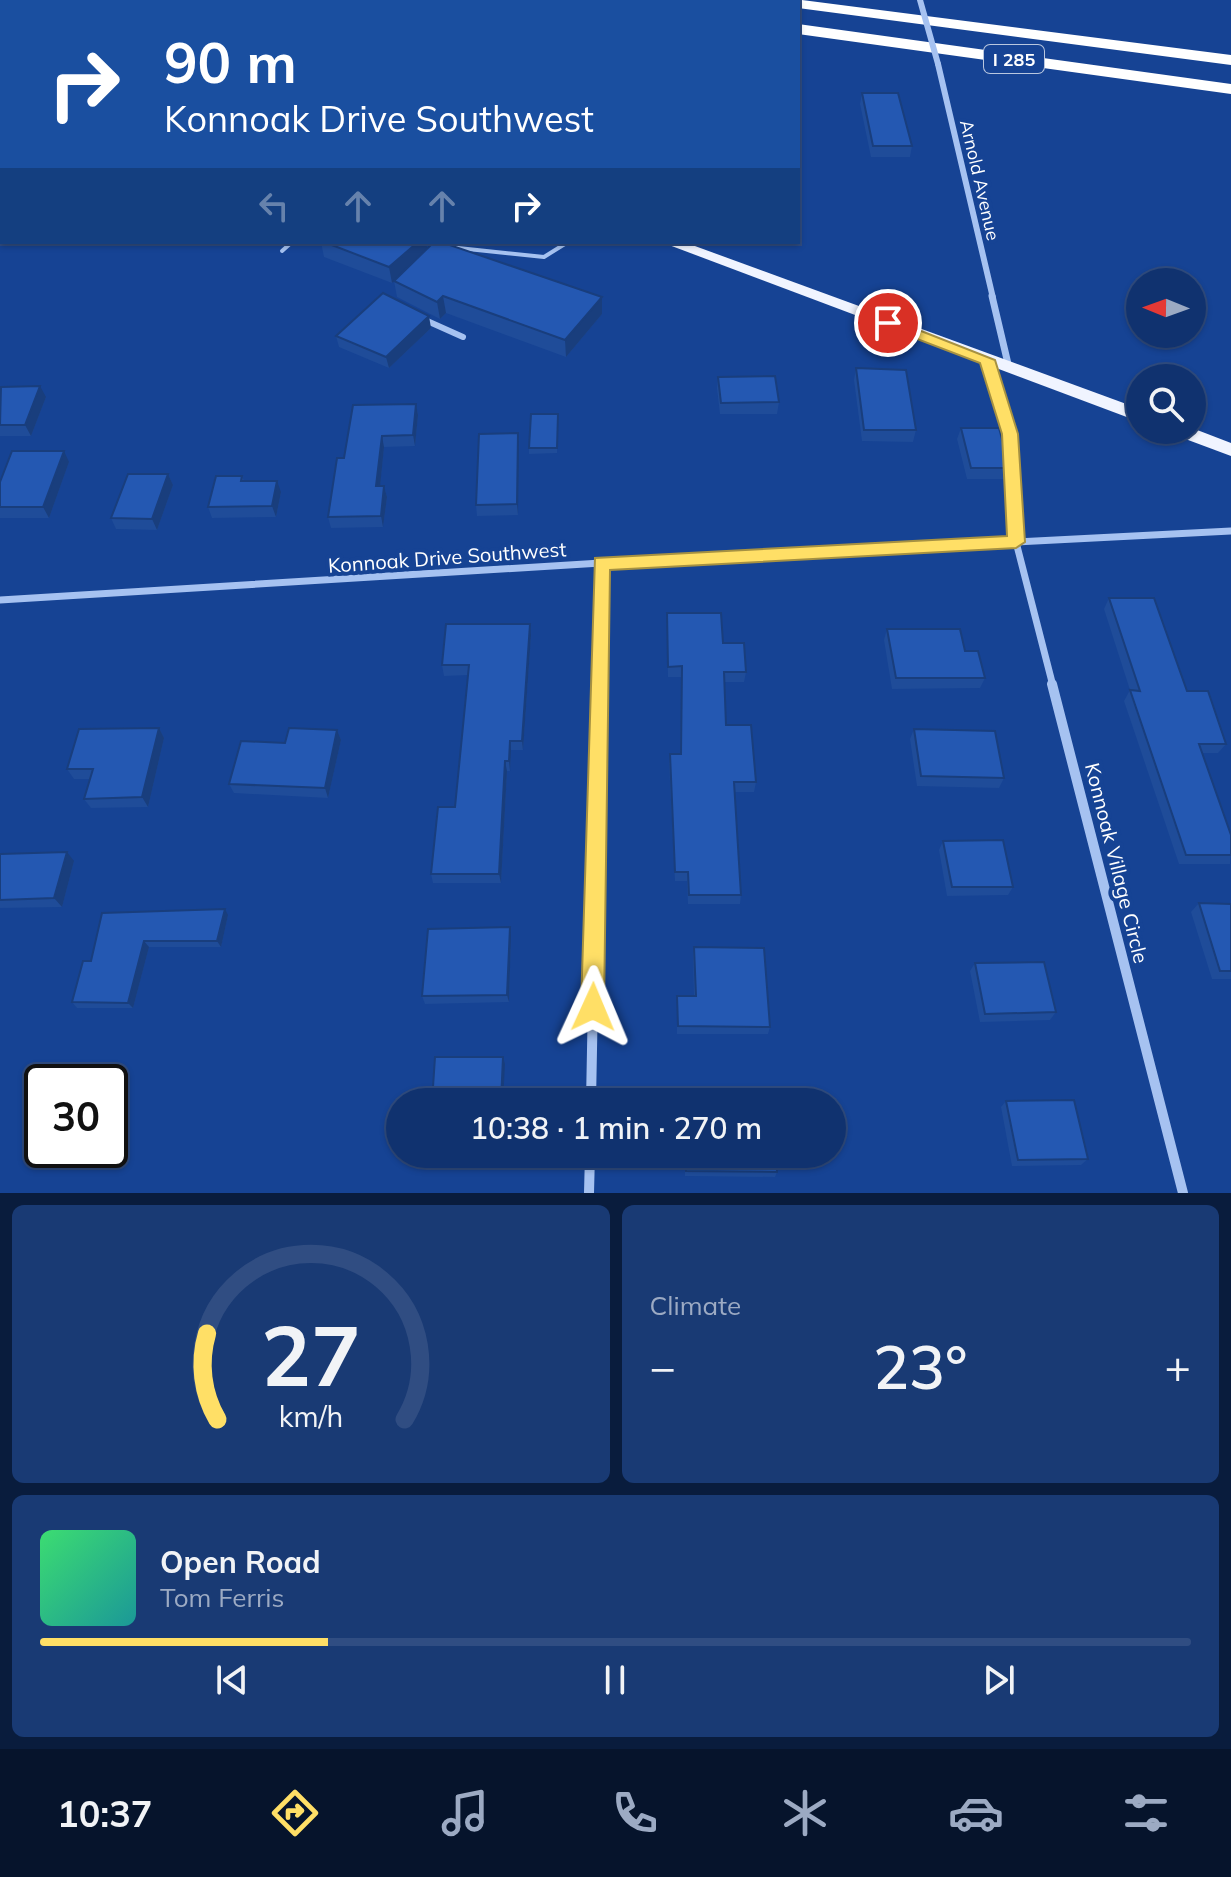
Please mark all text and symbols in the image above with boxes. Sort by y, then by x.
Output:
text: 90 m [164,27,297,97]
icon: right [32,32,136,136]
road number: I 285 [984,45,1044,73]
text: Konnoak Drive Southwest [164,96,594,141]
street label: Arnold Avenue [955,117,1005,243]
icon: left [252,184,296,228]
icon: ahead [336,184,380,228]
icon: ahead [420,184,464,228]
icon: right [504,184,548,228]
north arrow [1126,268,1206,348]
map controls [1126,268,1206,444]
pin [854,289,922,357]
icon: arrive [866,301,910,345]
button: search [1126,364,1206,444]
street label: Konnoak Drive Southwest [327,536,567,578]
street label: Konnoak Village Circle [1080,760,1154,966]
position arrow [551,965,635,1049]
speed limit sign: 30 [24,1064,128,1168]
text: 10:38 · 1 min · 270 m [470,1109,762,1147]
text: Climate [650,1289,741,1322]
text: 27 [261,1302,361,1407]
text: 23° [873,1329,968,1404]
text: − [650,1339,676,1394]
text: + [1165,1339,1191,1394]
text: km/h [278,1398,343,1434]
text: Open Road [160,1543,321,1581]
text: Tom Ferris [160,1581,284,1614]
icon: previous [210,1658,254,1702]
icon: pause [593,1658,637,1702]
icon: next [977,1658,1021,1702]
icon: directions [267,1785,323,1841]
icon: music [437,1785,493,1841]
icon: phone [607,1785,663,1841]
icon: climate [777,1785,833,1841]
icon: car [948,1785,1004,1841]
icon: filters [1118,1785,1174,1841]
text: 10:37 [57,1791,152,1836]

